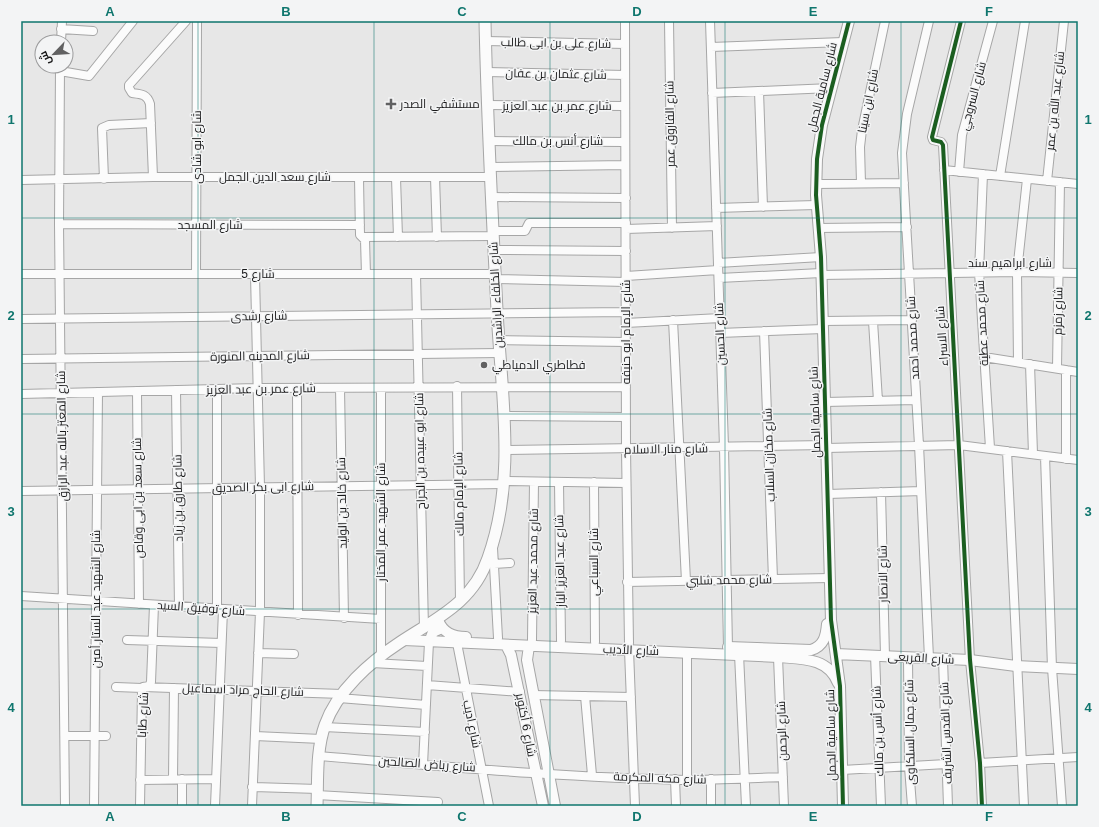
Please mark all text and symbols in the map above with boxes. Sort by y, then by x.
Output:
text: A [105,4,115,19]
text: B [281,4,291,19]
text: C [457,4,467,19]
text: D [632,4,642,19]
text: E [809,4,818,19]
text: F [985,4,993,19]
north arrow [34,34,74,74]
street label: شارع على بن ابى طالب [501,35,611,52]
street label: شارع سامية الجمل [804,41,841,133]
text: ش [37,49,54,67]
street label: شارع عبد الله بن عمر [1042,50,1068,153]
street label: شارع السروجي [957,60,992,133]
street label: شارع عثمان بن عفان [505,66,607,83]
street label: شارع ابن سينا [855,68,882,135]
street label: شارع الفاروق عمر [662,81,679,168]
place label: مستشفي الصدر [399,97,480,114]
marker: مستشفي الصدر [385,98,397,110]
street label: شارع عمر بن عبد العزيز [501,99,612,114]
street label: شارع ابو شادى [190,110,205,184]
text: 1 [7,112,15,127]
text: 1 [1084,112,1092,127]
street label: شارع أنس بن مالك [513,133,603,149]
street label: شارع سعد الدين الجمل [219,170,331,185]
street label: شارع المسجد [177,218,243,233]
street label: شارع الخلفاء الراشدين [486,241,507,348]
street label: شارع ابراهيم سند [968,256,1052,271]
street label: شارع 5 [241,267,275,282]
street label: شارع الإمام ابو حنيفه [619,280,634,384]
street label: شارع محمد عطية [973,280,992,366]
street label: شارع زمزم [1051,287,1066,335]
street label: شارع محمد احمد [904,296,923,380]
street label: شارع الحسين [712,302,729,366]
street label: شارع الاسراء [933,305,952,367]
text: 2 [7,308,15,323]
text: 2 [1084,308,1092,323]
street label: شارع رشدى [230,309,288,324]
street label: شارع المدينه المنورة [210,348,310,365]
place label: فطاطري الدمياطي [492,358,586,375]
marker: فطاطري الدمياطي [479,360,489,370]
street label: شارع سامية الجمل [806,366,825,458]
street label: شارع المعتز بالله عبد الرازق [54,371,71,501]
street label: شارع عمر بن عبد العزيز [205,381,316,398]
street label: شارع ابو عبيده بن الجراح [412,392,429,509]
street label: شارع مخازن السلاب [760,408,779,502]
street label: شارع سعد بن ابى وقاص [130,437,147,559]
street label: شارع منار الاسلام [624,441,708,458]
street label: شارع الإمام مالك [451,452,468,536]
street label: شارع طارق بن زياد [170,454,187,542]
street label: شارع خالد بن الوليد [334,457,351,549]
street label: شارع الشهيد عمر المختار [374,462,389,582]
street label: شارع ابى بكر الصديق [212,479,314,496]
text: 3 [7,504,15,519]
text: 3 [1084,504,1092,519]
street label: شارع محمد عبد العزيز [525,508,542,615]
street label: شارع عبد العزيز الباز [552,515,569,608]
street label: شارع السباعي [587,528,604,596]
street label: شارع الشهيد عبد الستار أمين [88,530,104,668]
street label: شارع الانصار [875,545,892,604]
street label: شارع محمد شلبي [686,572,772,591]
street label: شارع توفيق السيد [156,598,246,619]
street label: شارع الأديب [603,642,659,659]
street label: شارع القريعى [887,649,955,668]
street label: شارع جمال السلكاوى [902,679,919,785]
street label: شارع الحاج مراد اسماعيل [182,681,304,700]
street label: شارع القدس الشريف [937,682,956,784]
street label: شارع أنس بن مالك [868,685,888,777]
street label: شارع سامية الجمل [823,689,840,781]
street label: شارع 6 أكتوبر [512,691,540,758]
street label: شارع طابا [135,692,152,738]
street label: شارع اديب [459,699,484,750]
text: 4 [7,700,15,715]
text: 4 [1084,700,1092,715]
street label: شارع الرحمن [774,701,791,761]
street label: شارع رياض الصالحين [378,754,476,775]
street label: شارع مكه المكرمة [613,769,707,788]
text: A [105,809,115,824]
text: B [281,809,291,824]
text: C [457,809,467,824]
text: D [632,809,642,824]
text: E [809,809,818,824]
text: F [985,809,993,824]

